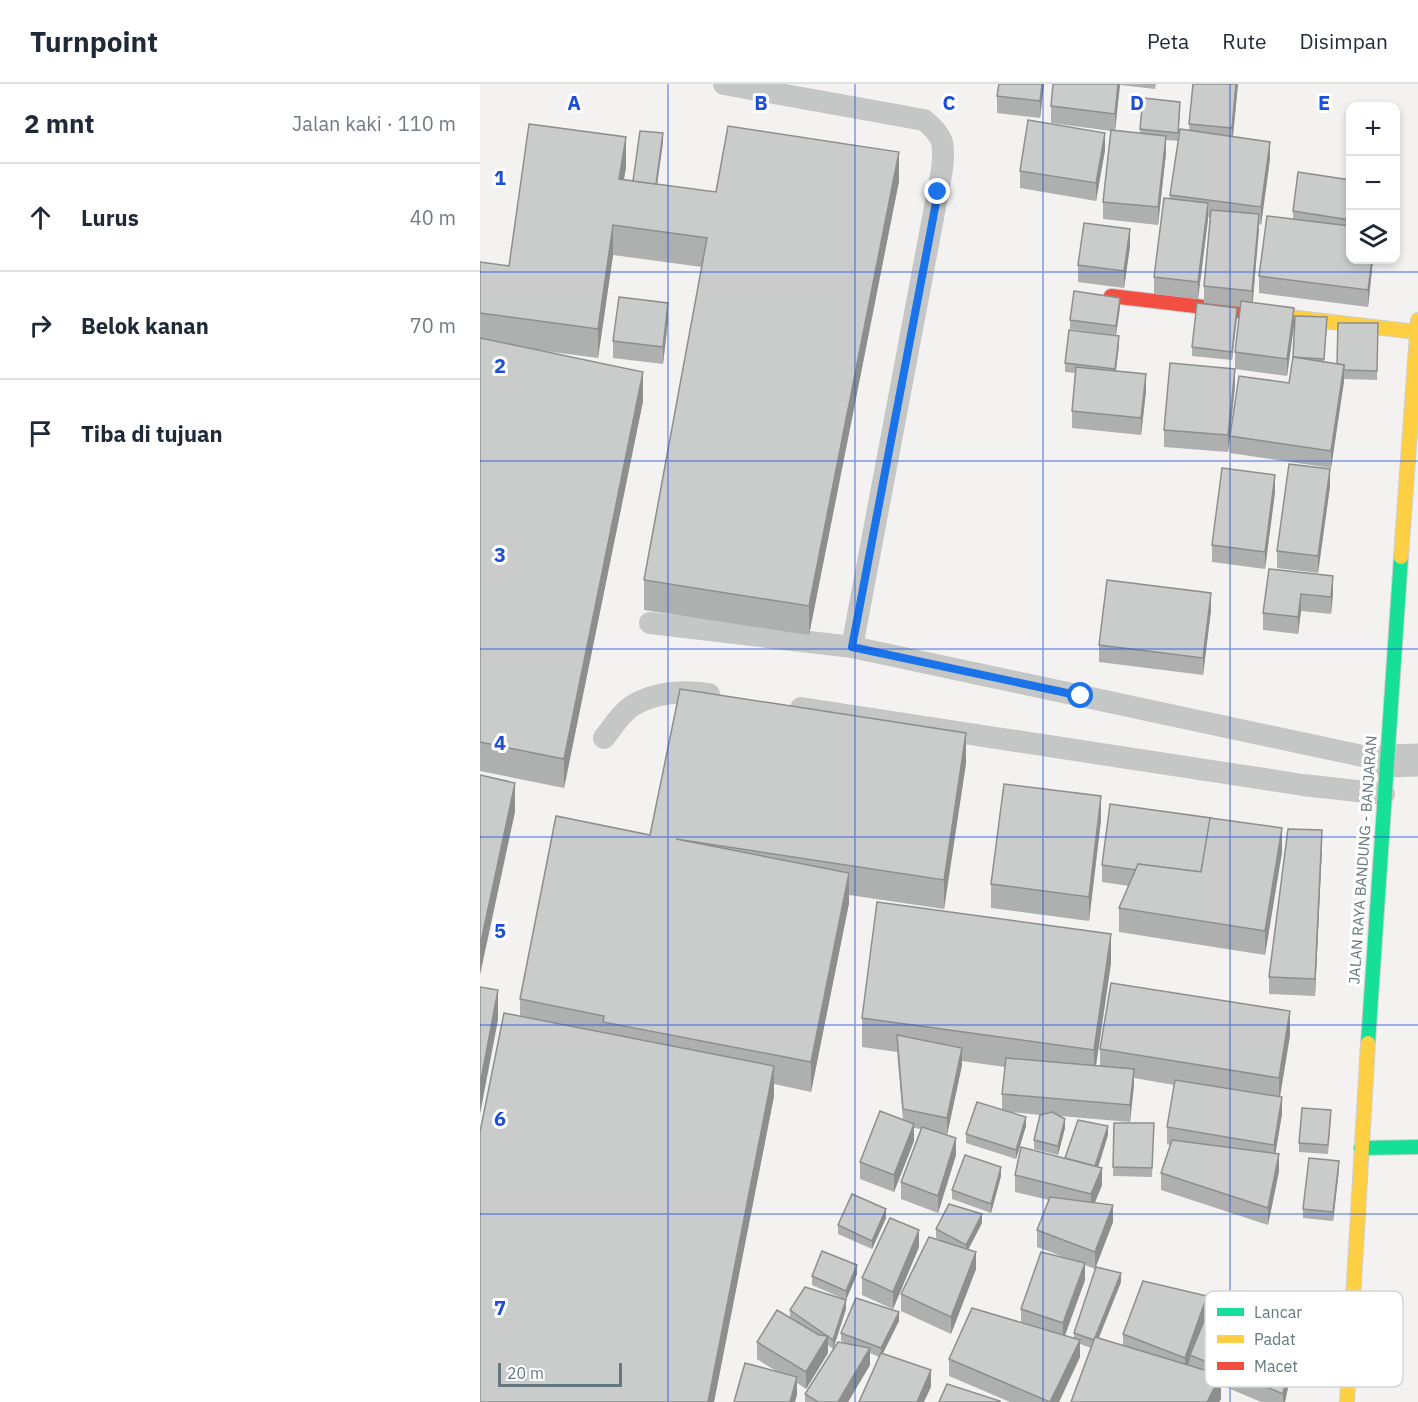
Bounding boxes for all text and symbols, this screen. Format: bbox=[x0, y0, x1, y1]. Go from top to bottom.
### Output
text: Turnpoint bbox=[30, 23, 158, 60]
text: Peta bbox=[1147, 27, 1189, 55]
text: Rute bbox=[1222, 27, 1267, 55]
text: Disimpan bbox=[1300, 27, 1388, 55]
text: A bbox=[567, 89, 581, 116]
text: B bbox=[754, 89, 768, 116]
text: C bbox=[942, 89, 956, 116]
text: D bbox=[1130, 89, 1144, 116]
text: E bbox=[1318, 89, 1330, 116]
map controls bbox=[1346, 102, 1400, 264]
button: + bbox=[1346, 102, 1400, 156]
text: 2 mnt bbox=[24, 106, 94, 140]
text: Jalan kaki · 110 m bbox=[292, 110, 456, 137]
button: − bbox=[1346, 156, 1400, 210]
text: 1 bbox=[494, 164, 506, 191]
route end bbox=[924, 178, 950, 204]
icon: ahead bbox=[24, 201, 57, 234]
text: Lurus bbox=[81, 203, 139, 232]
text: 40 m bbox=[410, 204, 456, 231]
button: layers bbox=[1346, 210, 1400, 264]
icon: right bbox=[24, 309, 57, 342]
text: Belok kanan bbox=[81, 311, 209, 340]
text: 70 m bbox=[410, 312, 456, 339]
text: 2 bbox=[494, 352, 506, 379]
icon: arrive bbox=[24, 417, 57, 450]
text: Tiba di tujuan bbox=[81, 419, 223, 448]
text: 3 bbox=[494, 541, 506, 568]
route start bbox=[1067, 682, 1093, 708]
text: 4 bbox=[494, 729, 506, 756]
street label: JALAN RAYA BANDUNG - BANJARAN bbox=[1344, 735, 1381, 985]
text: 5 bbox=[494, 917, 506, 944]
text: 6 bbox=[494, 1105, 506, 1132]
legend bbox=[1205, 1291, 1403, 1387]
text: 7 bbox=[494, 1294, 506, 1321]
text: Lancar bbox=[1254, 1302, 1302, 1322]
text: Padat bbox=[1254, 1329, 1296, 1349]
text: Macet bbox=[1254, 1356, 1298, 1376]
scale bar bbox=[498, 1360, 622, 1388]
text: 20 m bbox=[507, 1363, 544, 1383]

